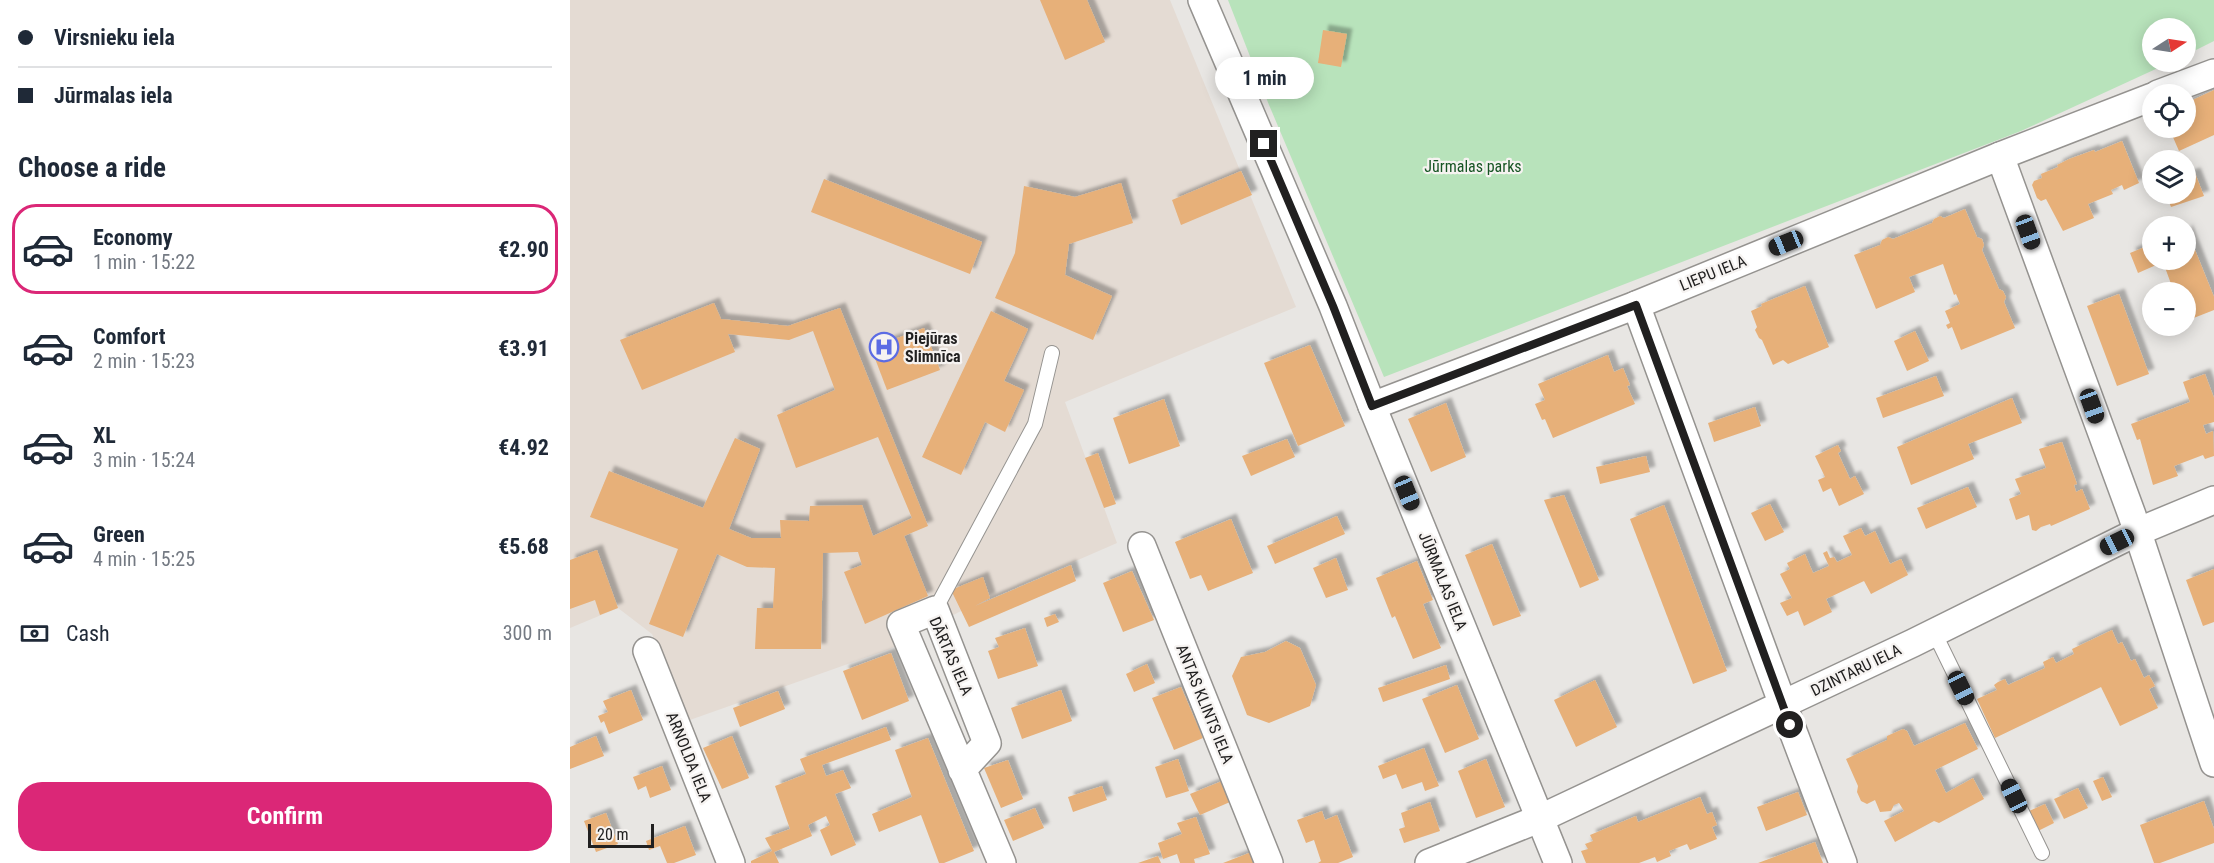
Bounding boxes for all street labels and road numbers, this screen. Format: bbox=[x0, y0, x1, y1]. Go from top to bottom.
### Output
street label: LIEPU IELA bbox=[1677, 251, 1749, 295]
street label: JŪRMALAS IELA bbox=[1415, 529, 1471, 633]
street label: DĀRTAS IELA bbox=[925, 614, 977, 698]
street label: DZINTARU IELA bbox=[1808, 640, 1904, 700]
street label: ANTAS KLINTS IELA bbox=[1172, 642, 1238, 766]
street label: ARNOLDA IELA bbox=[662, 709, 716, 805]

